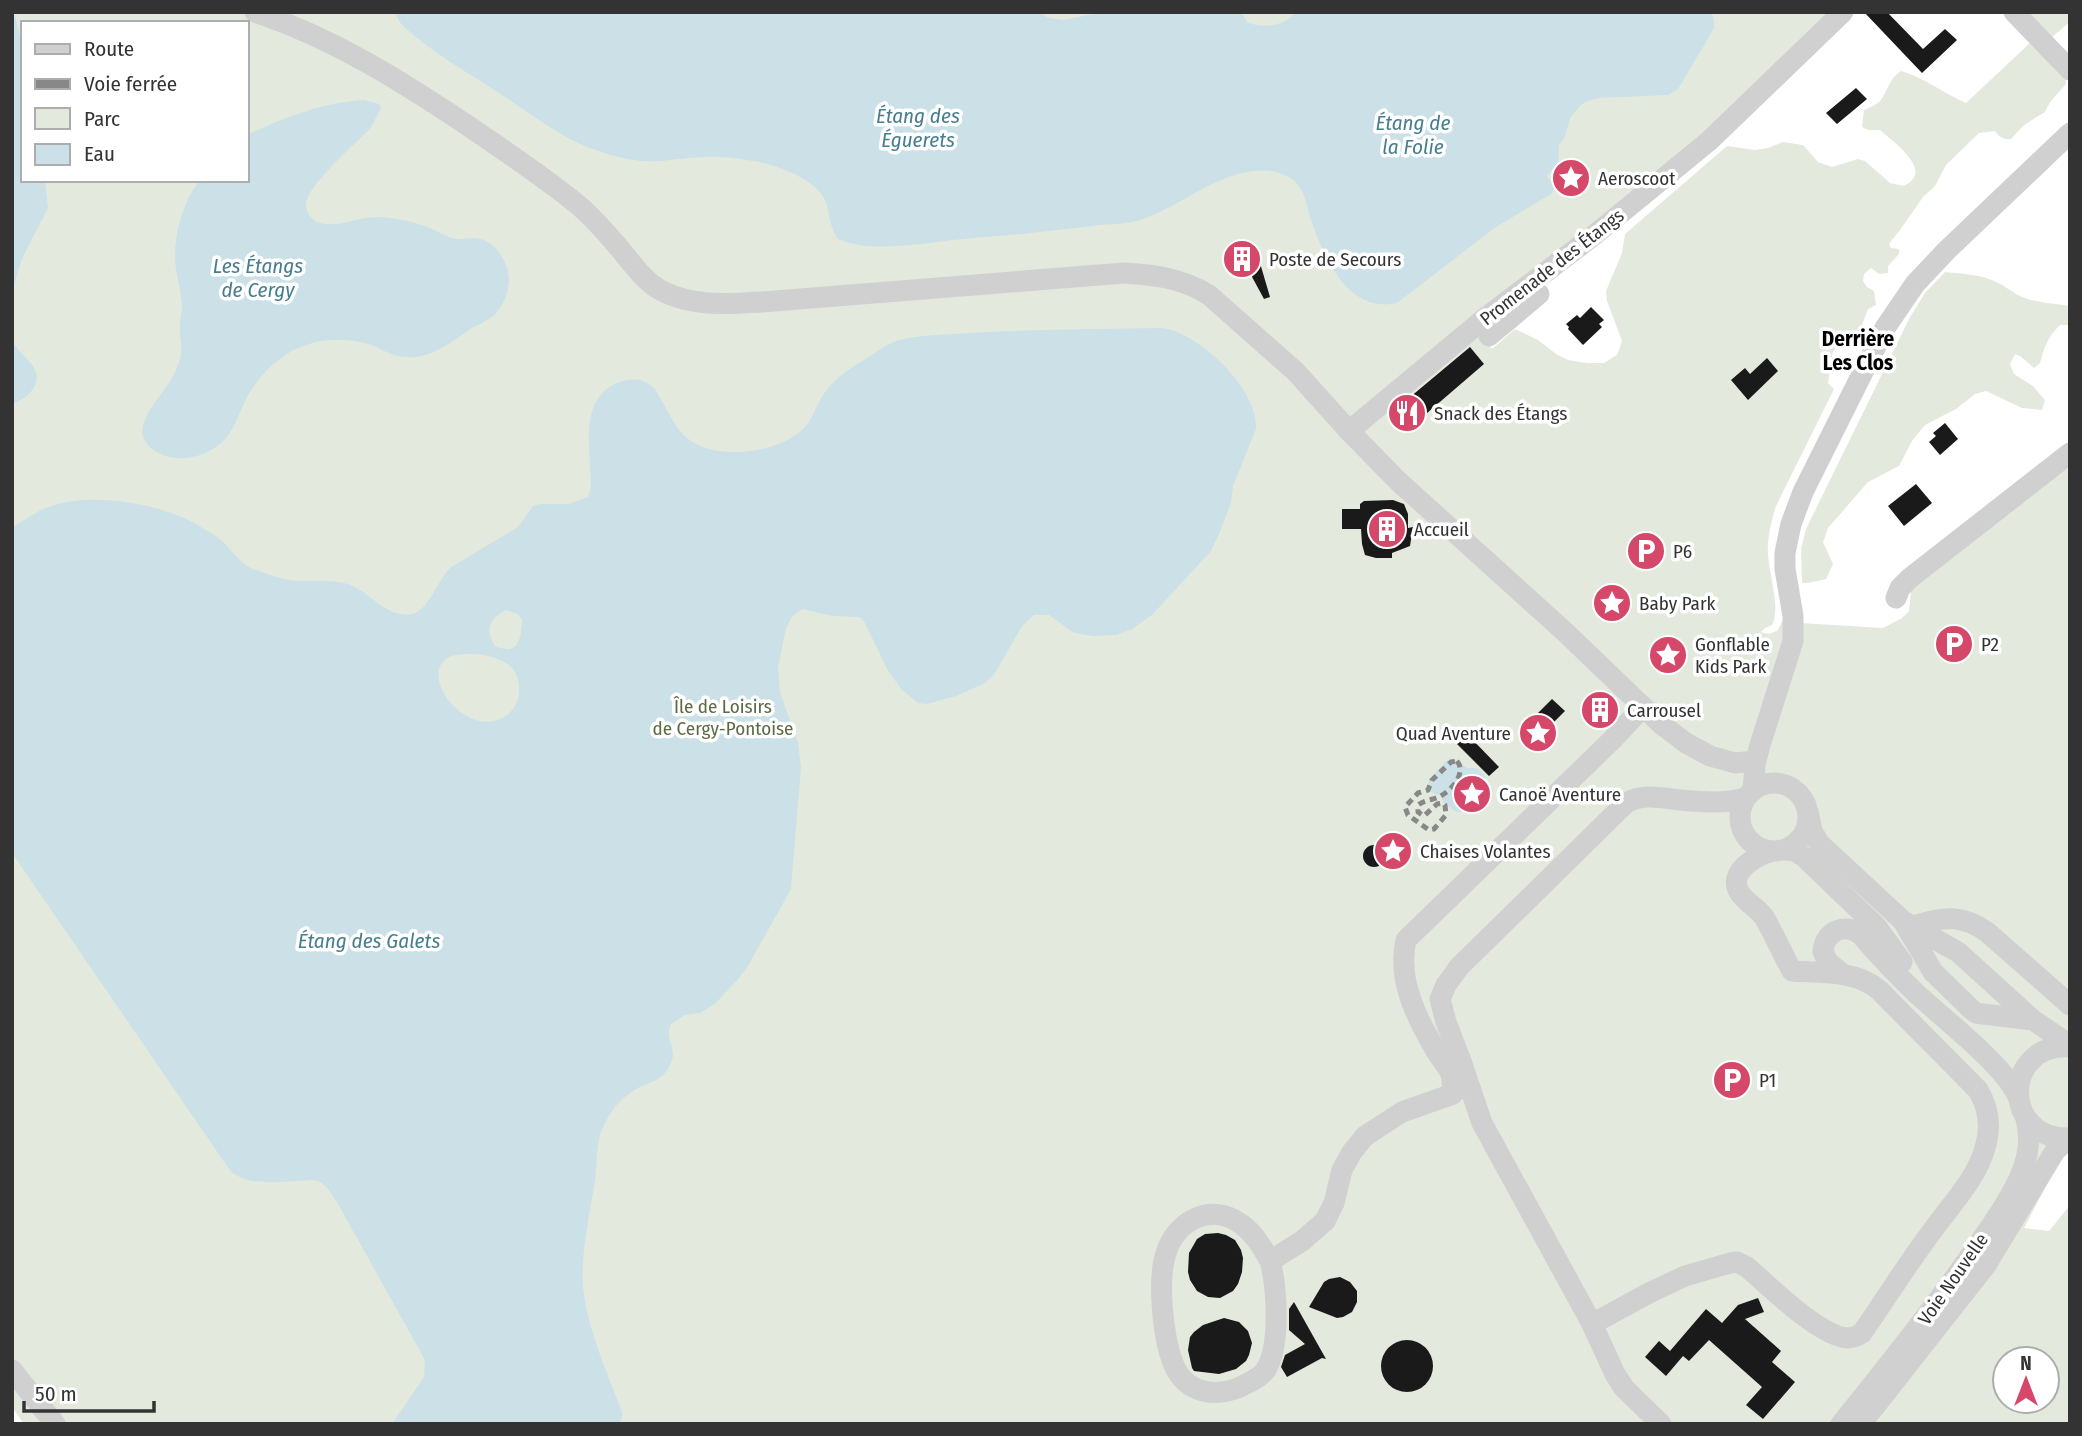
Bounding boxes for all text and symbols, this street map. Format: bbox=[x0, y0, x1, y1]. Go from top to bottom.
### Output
legend bbox=[21, 21, 248, 182]
text: Route bbox=[84, 36, 134, 62]
text: Voie ferrée bbox=[84, 71, 177, 97]
water label: Étang des Éguerets bbox=[876, 103, 960, 153]
text: Parc bbox=[84, 106, 120, 132]
water label: Étang de la Folie bbox=[1376, 110, 1450, 160]
text: Eau bbox=[84, 141, 115, 167]
place icon: Aeroscoot bbox=[1550, 157, 1592, 199]
place label: Aeroscoot bbox=[1598, 167, 1676, 190]
street label: Promenade des Étangs bbox=[1476, 204, 1628, 330]
building icon: Poste de Secours bbox=[1221, 238, 1263, 280]
place label: Poste de Secours bbox=[1269, 248, 1401, 271]
water label: Les Étangs de Cergy bbox=[213, 253, 303, 303]
district label: Derrière Les Clos bbox=[1822, 326, 1895, 376]
restaurant icon: Snack des Étangs bbox=[1386, 392, 1428, 434]
place label: Snack des Étangs bbox=[1434, 402, 1567, 425]
building icon: Accueil bbox=[1366, 508, 1408, 550]
place label: Accueil bbox=[1414, 518, 1469, 541]
parking icon: P6 bbox=[1625, 530, 1667, 572]
place label: P6 bbox=[1673, 540, 1692, 563]
place icon: Baby Park bbox=[1591, 582, 1633, 624]
place label: Baby Park bbox=[1639, 592, 1716, 615]
parking icon: P2 bbox=[1933, 623, 1975, 665]
place label: Gonflable Kids Park bbox=[1695, 633, 1770, 678]
place label: P2 bbox=[1981, 633, 1999, 656]
place icon: Gonflable Kids Park bbox=[1647, 634, 1689, 676]
building icon: Carrousel bbox=[1579, 689, 1621, 731]
park label: Île de Loisirs de Cergy-Pontoise bbox=[653, 695, 793, 740]
place label: Carrousel bbox=[1627, 699, 1701, 722]
place icon: Quad Aventure bbox=[1517, 712, 1559, 754]
place label: Quad Aventure bbox=[1396, 722, 1511, 745]
place icon: Canoë Aventure bbox=[1451, 773, 1493, 815]
place label: Canoë Aventure bbox=[1499, 783, 1621, 806]
place icon: Chaises Volantes bbox=[1372, 830, 1414, 872]
place label: Chaises Volantes bbox=[1420, 840, 1551, 863]
water label: Étang des Galets bbox=[298, 928, 440, 954]
parking icon: P1 bbox=[1711, 1059, 1753, 1101]
place label: P1 bbox=[1759, 1069, 1776, 1092]
street label: Voie Nouvelle bbox=[1913, 1229, 1993, 1329]
north arrow bbox=[1991, 1345, 2061, 1415]
text: N bbox=[2020, 1352, 2032, 1375]
scale bar bbox=[24, 1370, 154, 1414]
text: 50 m bbox=[35, 1381, 77, 1407]

